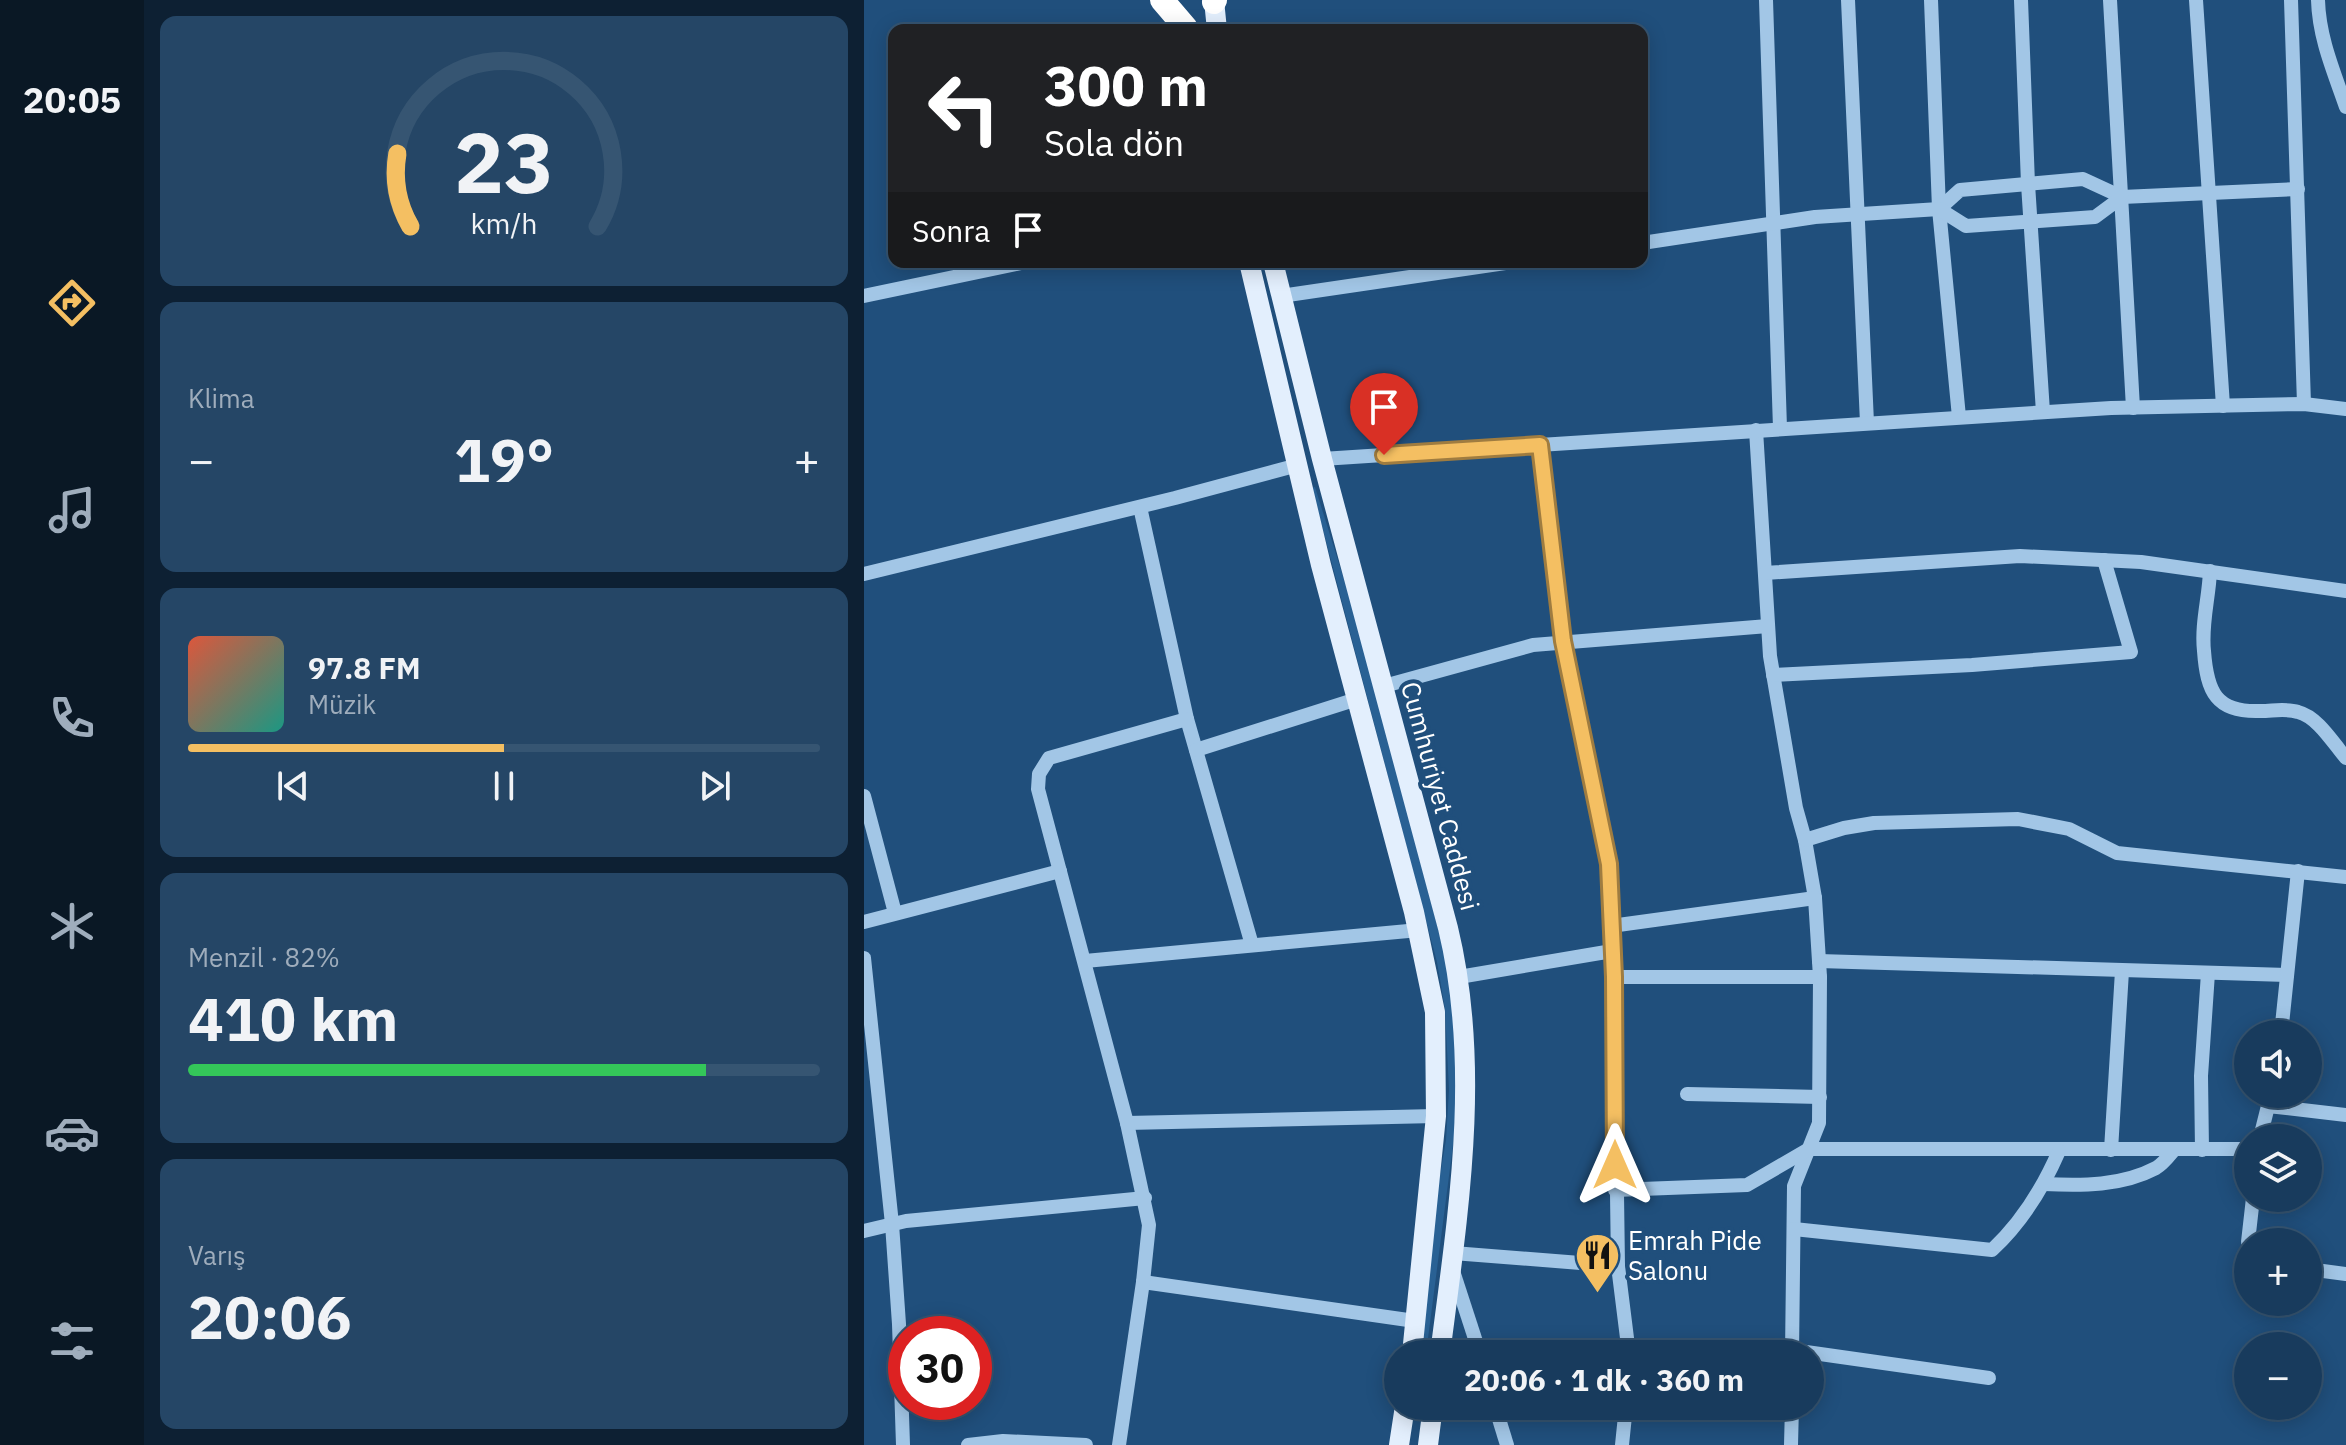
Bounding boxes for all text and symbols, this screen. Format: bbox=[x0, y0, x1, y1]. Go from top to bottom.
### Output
text: 300 m bbox=[1044, 49, 1208, 121]
icon: left bbox=[912, 56, 1016, 160]
text: 20:05 bbox=[23, 76, 121, 123]
text: 23 bbox=[454, 107, 554, 215]
text: Sola dön bbox=[1044, 119, 1184, 166]
text: km/h bbox=[470, 205, 538, 242]
icon: arrive bbox=[1006, 208, 1050, 252]
text: Sonra bbox=[912, 211, 990, 250]
icon: directions bbox=[44, 275, 100, 331]
pin bbox=[1350, 373, 1418, 455]
text: Klima bbox=[188, 381, 255, 415]
icon: arrive bbox=[1362, 385, 1406, 429]
text: 19° bbox=[454, 420, 554, 499]
text: − bbox=[188, 431, 214, 488]
text: + bbox=[794, 431, 820, 488]
icon: music bbox=[44, 482, 100, 538]
text: 97.8 FM bbox=[308, 648, 421, 687]
street label: Cumhuriyet Caddesi bbox=[1394, 678, 1488, 914]
text: Müzik bbox=[308, 687, 376, 721]
icon: phone bbox=[44, 690, 100, 746]
icon: previous bbox=[271, 764, 315, 808]
icon: pause bbox=[482, 764, 526, 808]
icon: next bbox=[693, 764, 737, 808]
icon: climate bbox=[44, 898, 100, 954]
text: Menzil · 82% bbox=[188, 940, 340, 974]
text: 410 km bbox=[188, 979, 398, 1058]
map controls bbox=[2234, 1020, 2322, 1420]
button: sound bbox=[2234, 1020, 2322, 1108]
icon: car bbox=[44, 1105, 100, 1161]
position arrow bbox=[1573, 1123, 1657, 1207]
button: layers bbox=[2234, 1124, 2322, 1212]
place label: Emrah Pide Salonu bbox=[1628, 1223, 1762, 1287]
button: + bbox=[2234, 1228, 2322, 1316]
restaurant icon: Emrah Pide Salonu bbox=[1573, 1232, 1621, 1295]
text: Varış bbox=[188, 1238, 246, 1272]
text: 20:06 bbox=[188, 1277, 352, 1356]
icon: filters bbox=[44, 1313, 100, 1369]
speed limit sign: 30 bbox=[888, 1316, 992, 1420]
button: − bbox=[2234, 1332, 2322, 1420]
text: 20:06 · 1 dk · 360 m bbox=[1464, 1360, 1744, 1399]

